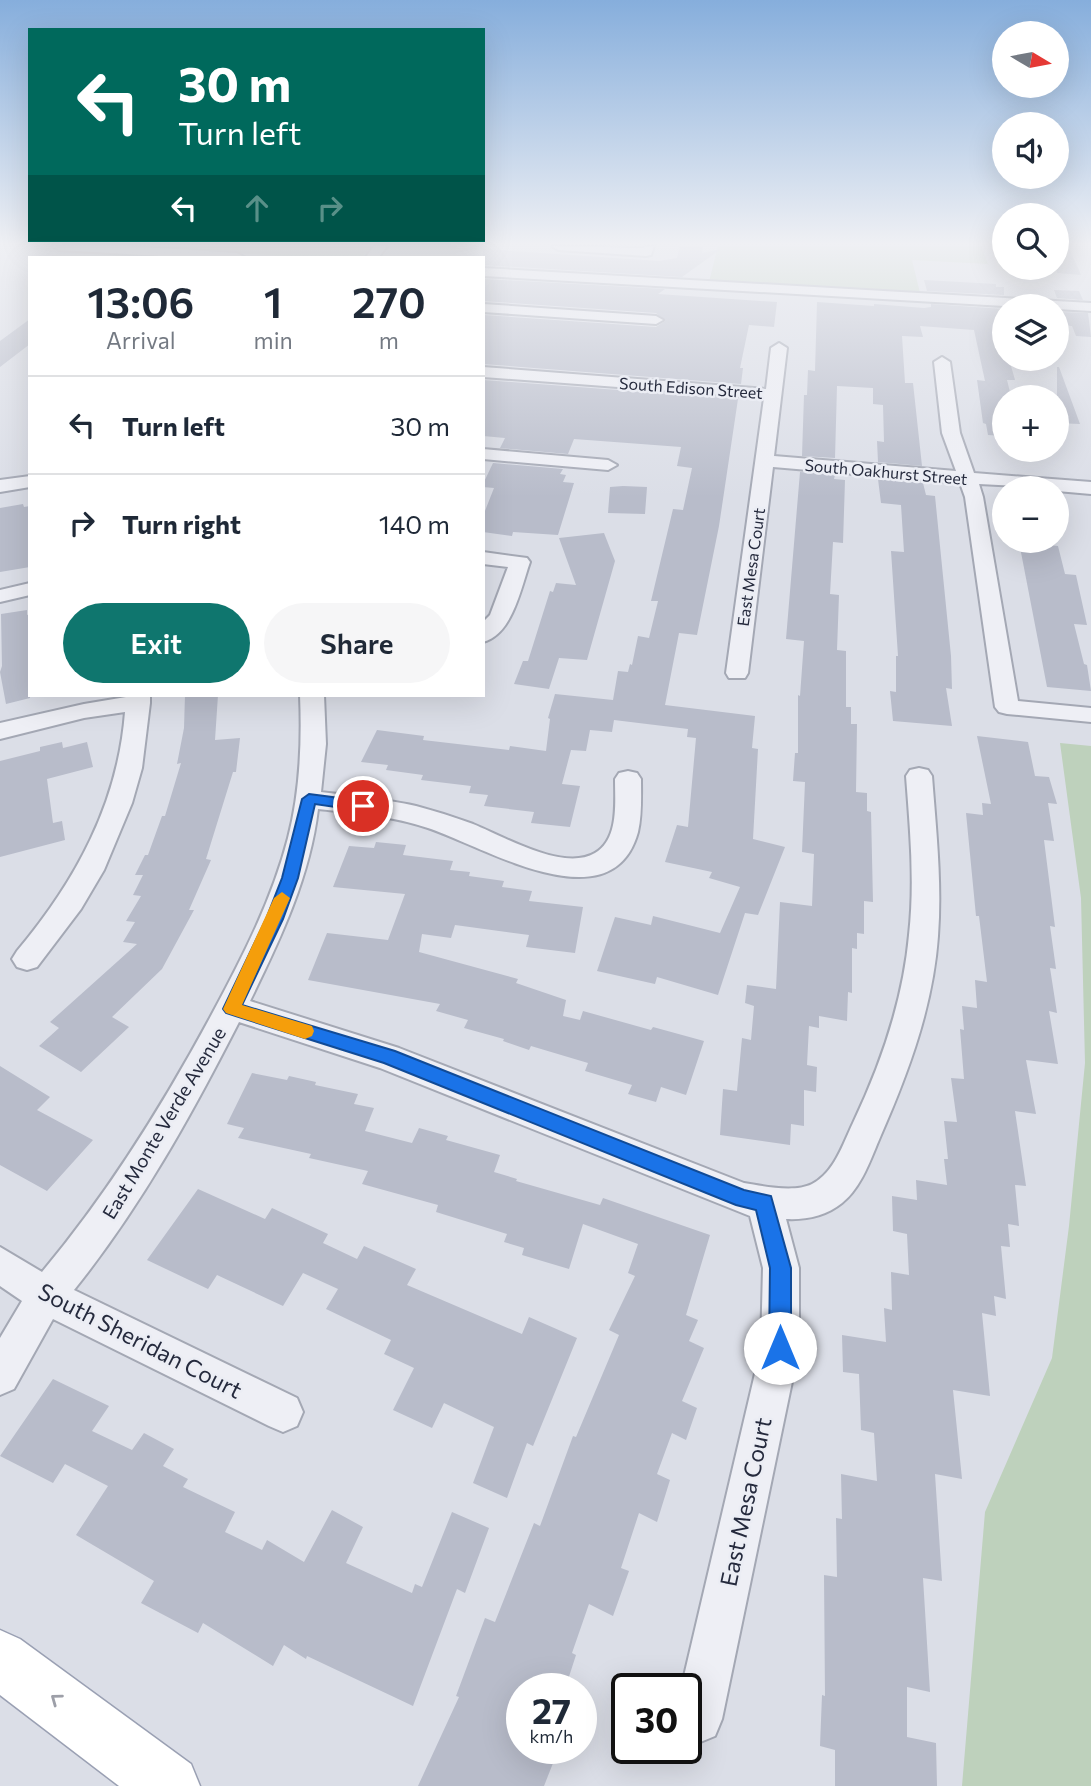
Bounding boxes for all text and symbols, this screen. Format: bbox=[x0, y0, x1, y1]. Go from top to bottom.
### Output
north arrow bbox=[992, 21, 1069, 98]
map controls bbox=[992, 21, 1069, 553]
text: 30 m bbox=[178, 52, 291, 112]
icon: left bbox=[63, 56, 154, 147]
text: Turn left bbox=[178, 112, 302, 152]
button: sound bbox=[992, 112, 1069, 189]
icon: left bbox=[165, 189, 203, 227]
icon: ahead bbox=[238, 189, 276, 227]
icon: right bbox=[311, 189, 349, 227]
button: search bbox=[992, 203, 1069, 280]
text: 13:06 bbox=[87, 275, 194, 327]
text: 1 bbox=[264, 275, 283, 327]
text: 270 bbox=[352, 275, 426, 327]
button: layers bbox=[992, 294, 1069, 371]
text: Arrival bbox=[106, 326, 176, 354]
text: min bbox=[254, 326, 293, 354]
text: m bbox=[379, 326, 399, 354]
street label: South Edison Street bbox=[619, 373, 764, 402]
button: + bbox=[992, 385, 1069, 462]
icon: left bbox=[63, 406, 101, 444]
text: Turn left bbox=[122, 410, 225, 441]
text: 30 m bbox=[391, 410, 450, 441]
street label: South Oakhurst Street bbox=[804, 455, 969, 488]
button: − bbox=[992, 476, 1069, 553]
icon: right bbox=[63, 504, 101, 542]
street label: East Mesa Court bbox=[733, 506, 768, 627]
text: Turn right bbox=[122, 508, 241, 539]
text: 140 m bbox=[379, 508, 450, 539]
button: Exit bbox=[63, 603, 250, 683]
button: Share bbox=[264, 603, 450, 683]
pin bbox=[333, 776, 393, 836]
icon: arrive bbox=[344, 787, 382, 825]
street label: East Monte Verde Avenue bbox=[97, 1023, 230, 1223]
street label: South Sheridan Court bbox=[34, 1277, 247, 1404]
position arrow bbox=[743, 1311, 817, 1385]
street label: East Mesa Court bbox=[713, 1415, 777, 1589]
speed limit sign: 30 bbox=[611, 1673, 702, 1764]
text: 27 bbox=[532, 1688, 571, 1731]
one-way arrow bbox=[51, 1695, 63, 1708]
text: km/h bbox=[530, 1725, 573, 1747]

